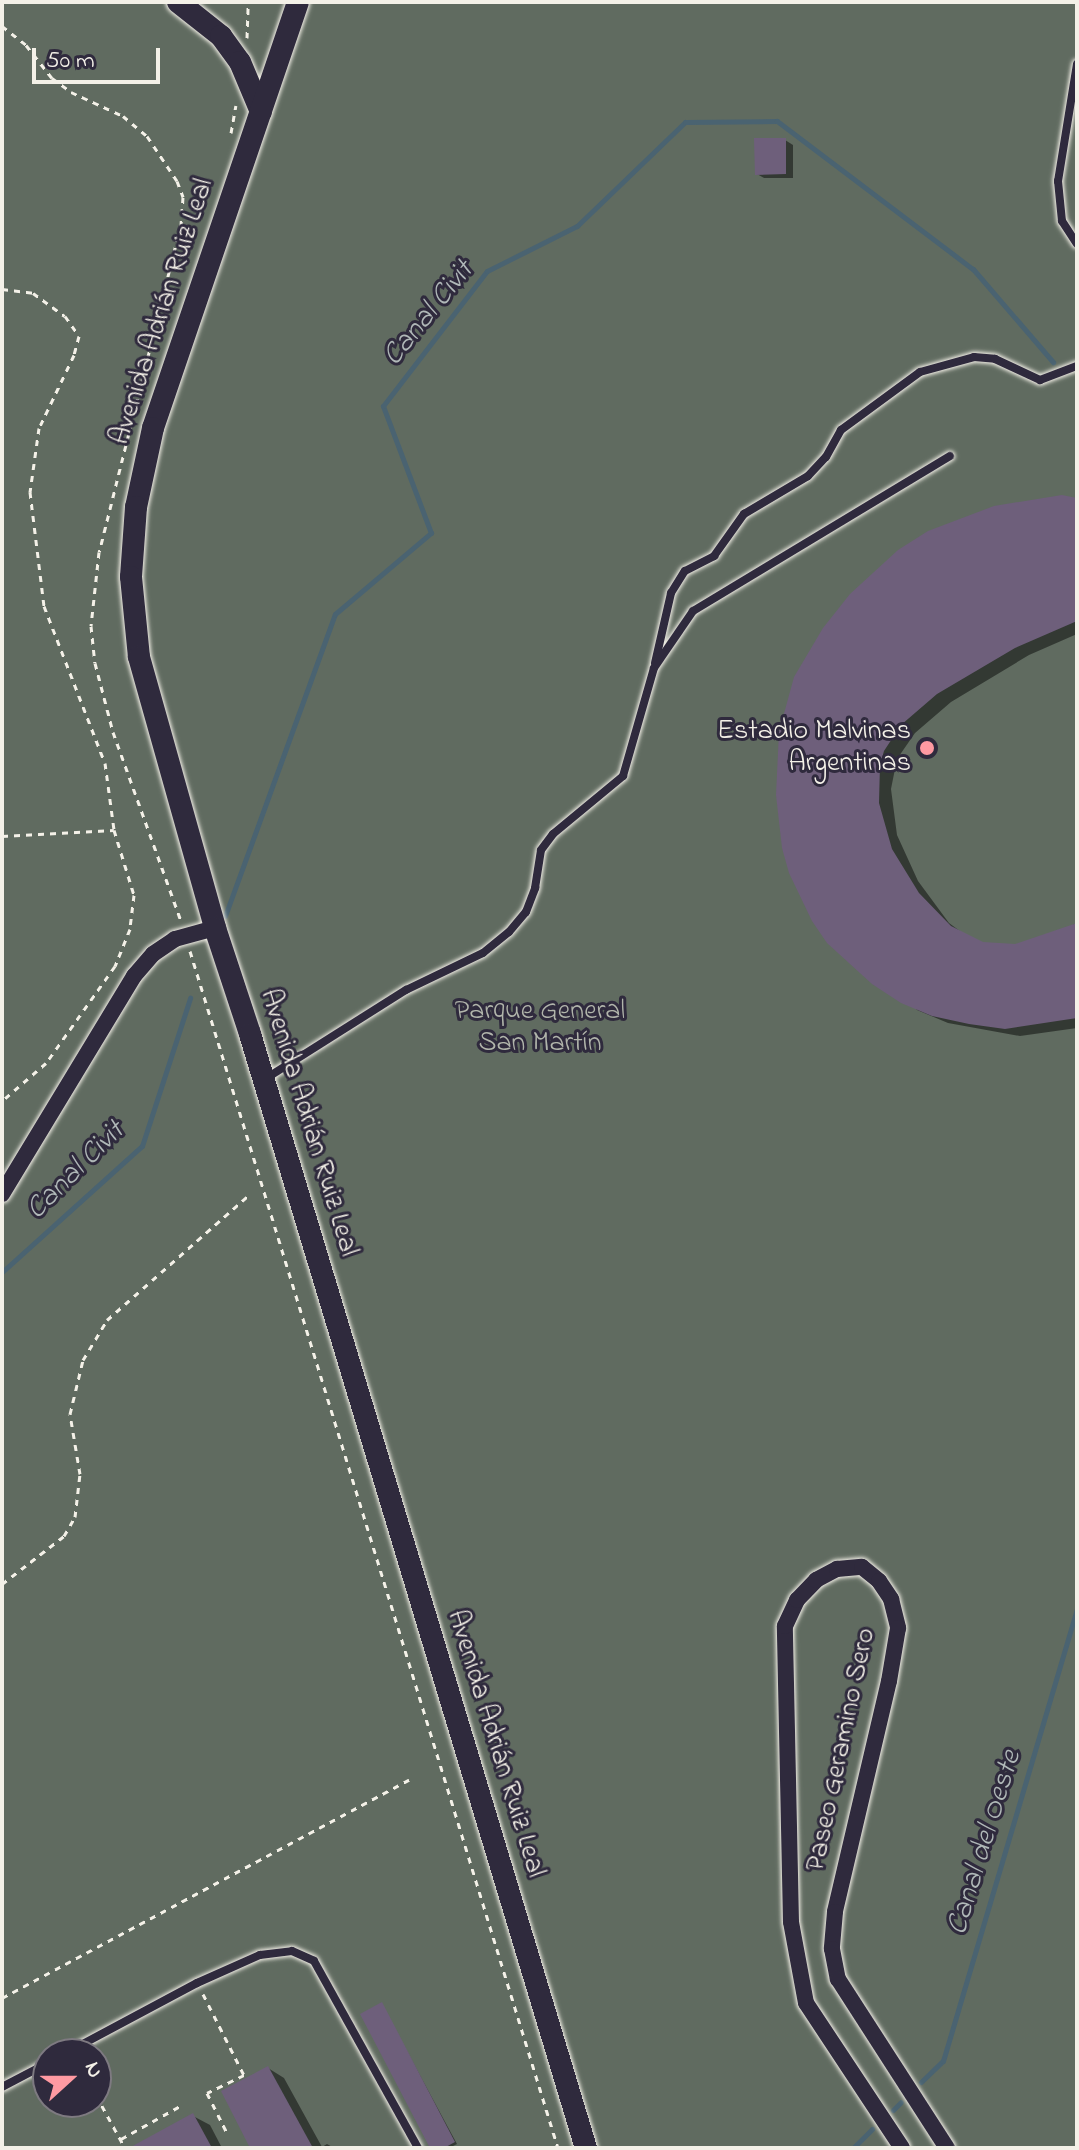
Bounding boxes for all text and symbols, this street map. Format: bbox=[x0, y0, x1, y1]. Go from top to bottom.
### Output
scale bar bbox=[36, 32, 164, 82]
text: 50 m bbox=[46, 44, 95, 79]
street label: Avenida Adrián Ruiz Leal bbox=[104, 175, 222, 449]
water label: Canal Civit bbox=[376, 254, 482, 374]
place label: Estadio Malvinas Argentinas bbox=[717, 715, 911, 781]
marker: Estadio Malvinas Argentinas bbox=[918, 739, 936, 757]
street label: Avenida Adrián Ruiz Leal bbox=[251, 985, 365, 1261]
park label: Parque General San Martín bbox=[455, 995, 625, 1061]
water label: Canal Civit bbox=[19, 1114, 133, 1228]
street label: Avenida Adrián Ruiz Leal bbox=[438, 1606, 552, 1882]
street label: Paseo Geramino Sero bbox=[800, 1625, 884, 1875]
water label: Canal del Oeste bbox=[940, 1746, 1030, 1940]
north arrow bbox=[32, 2038, 112, 2118]
text: N bbox=[75, 2057, 110, 2083]

